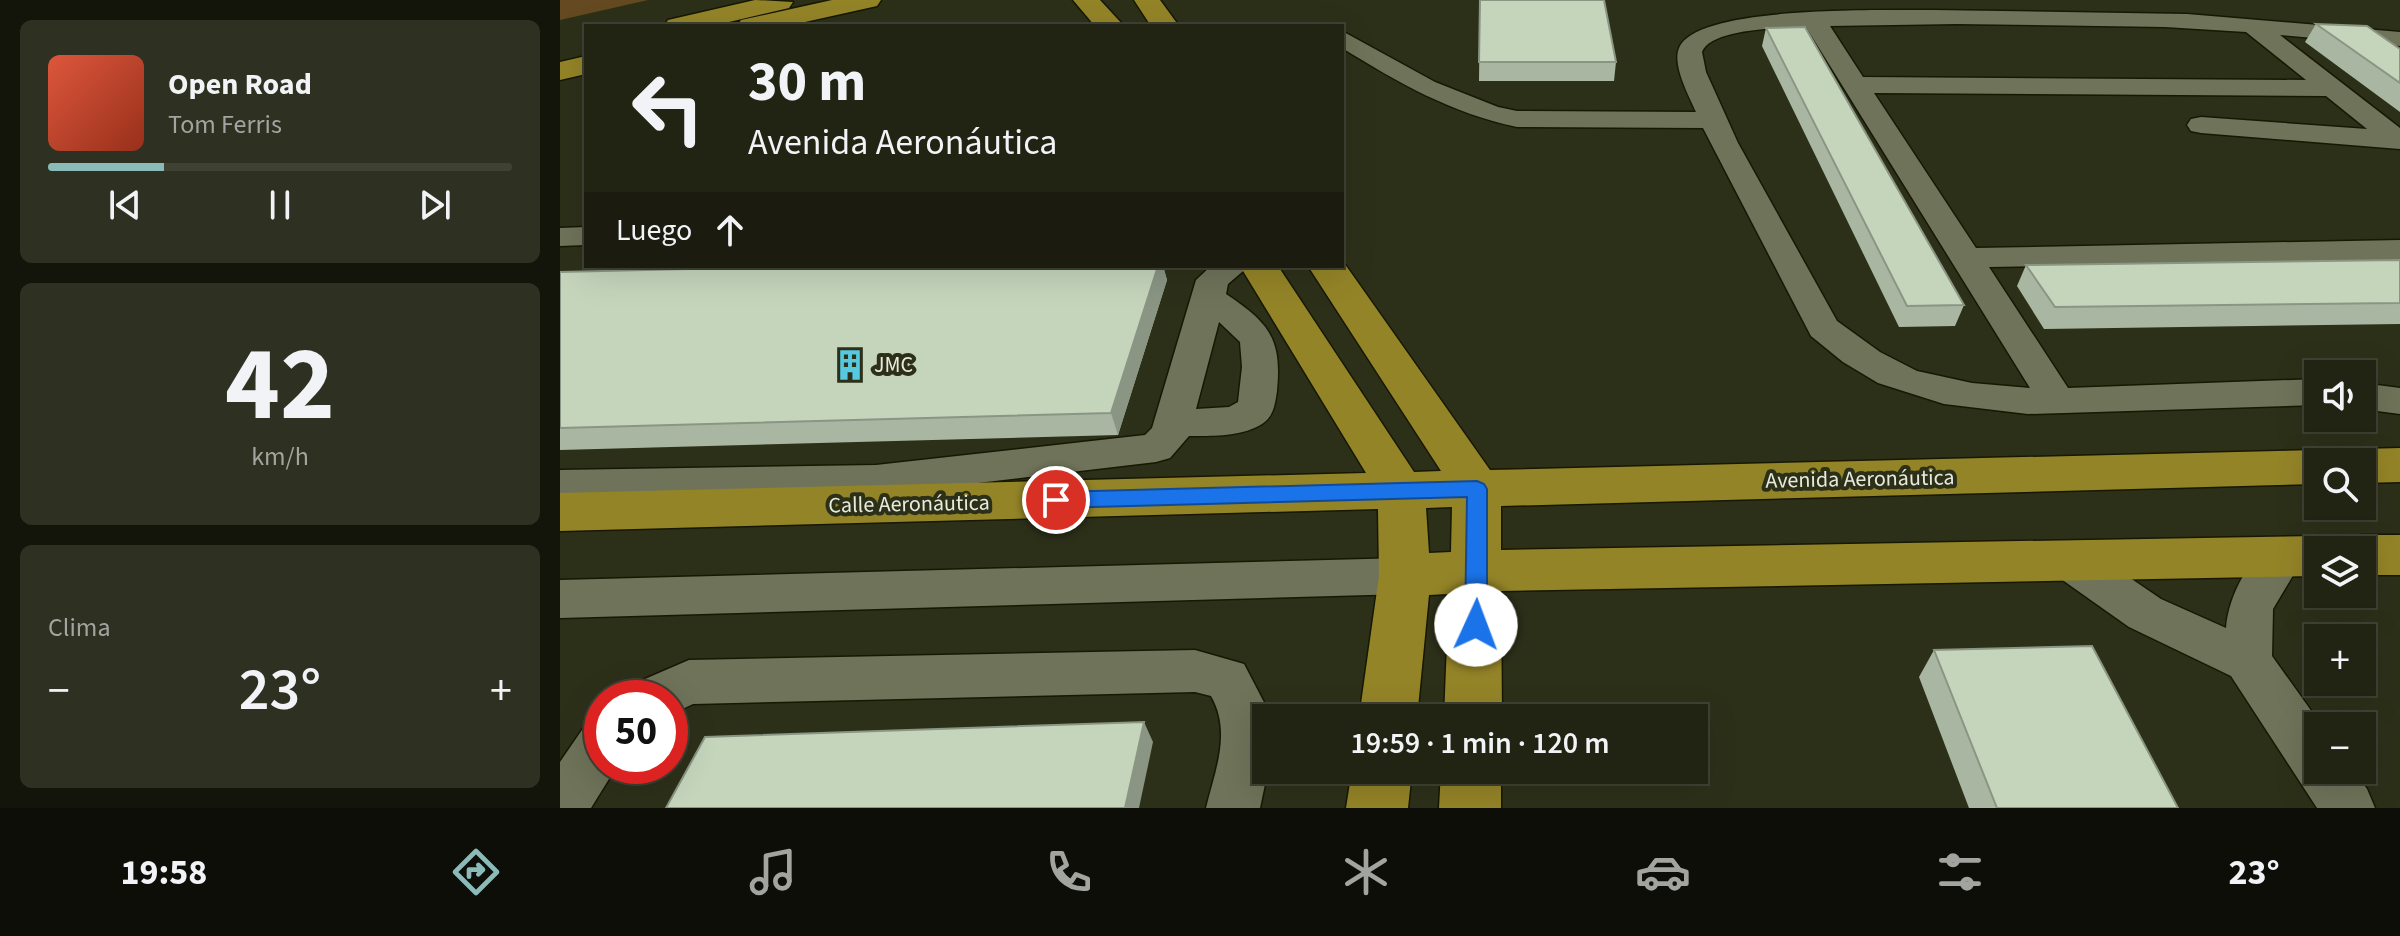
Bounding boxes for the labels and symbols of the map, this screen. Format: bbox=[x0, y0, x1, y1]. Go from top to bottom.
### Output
building icon: JMC bbox=[833, 348, 867, 382]
place label: JMC bbox=[874, 349, 913, 381]
street label: Avenida Aeronáutica bbox=[1765, 461, 1955, 497]
pin bbox=[1022, 466, 1090, 534]
street label: Calle Aeronáutica bbox=[828, 487, 990, 521]
position arrow bbox=[1434, 583, 1518, 667]
speed limit sign: 50 bbox=[584, 680, 688, 784]

